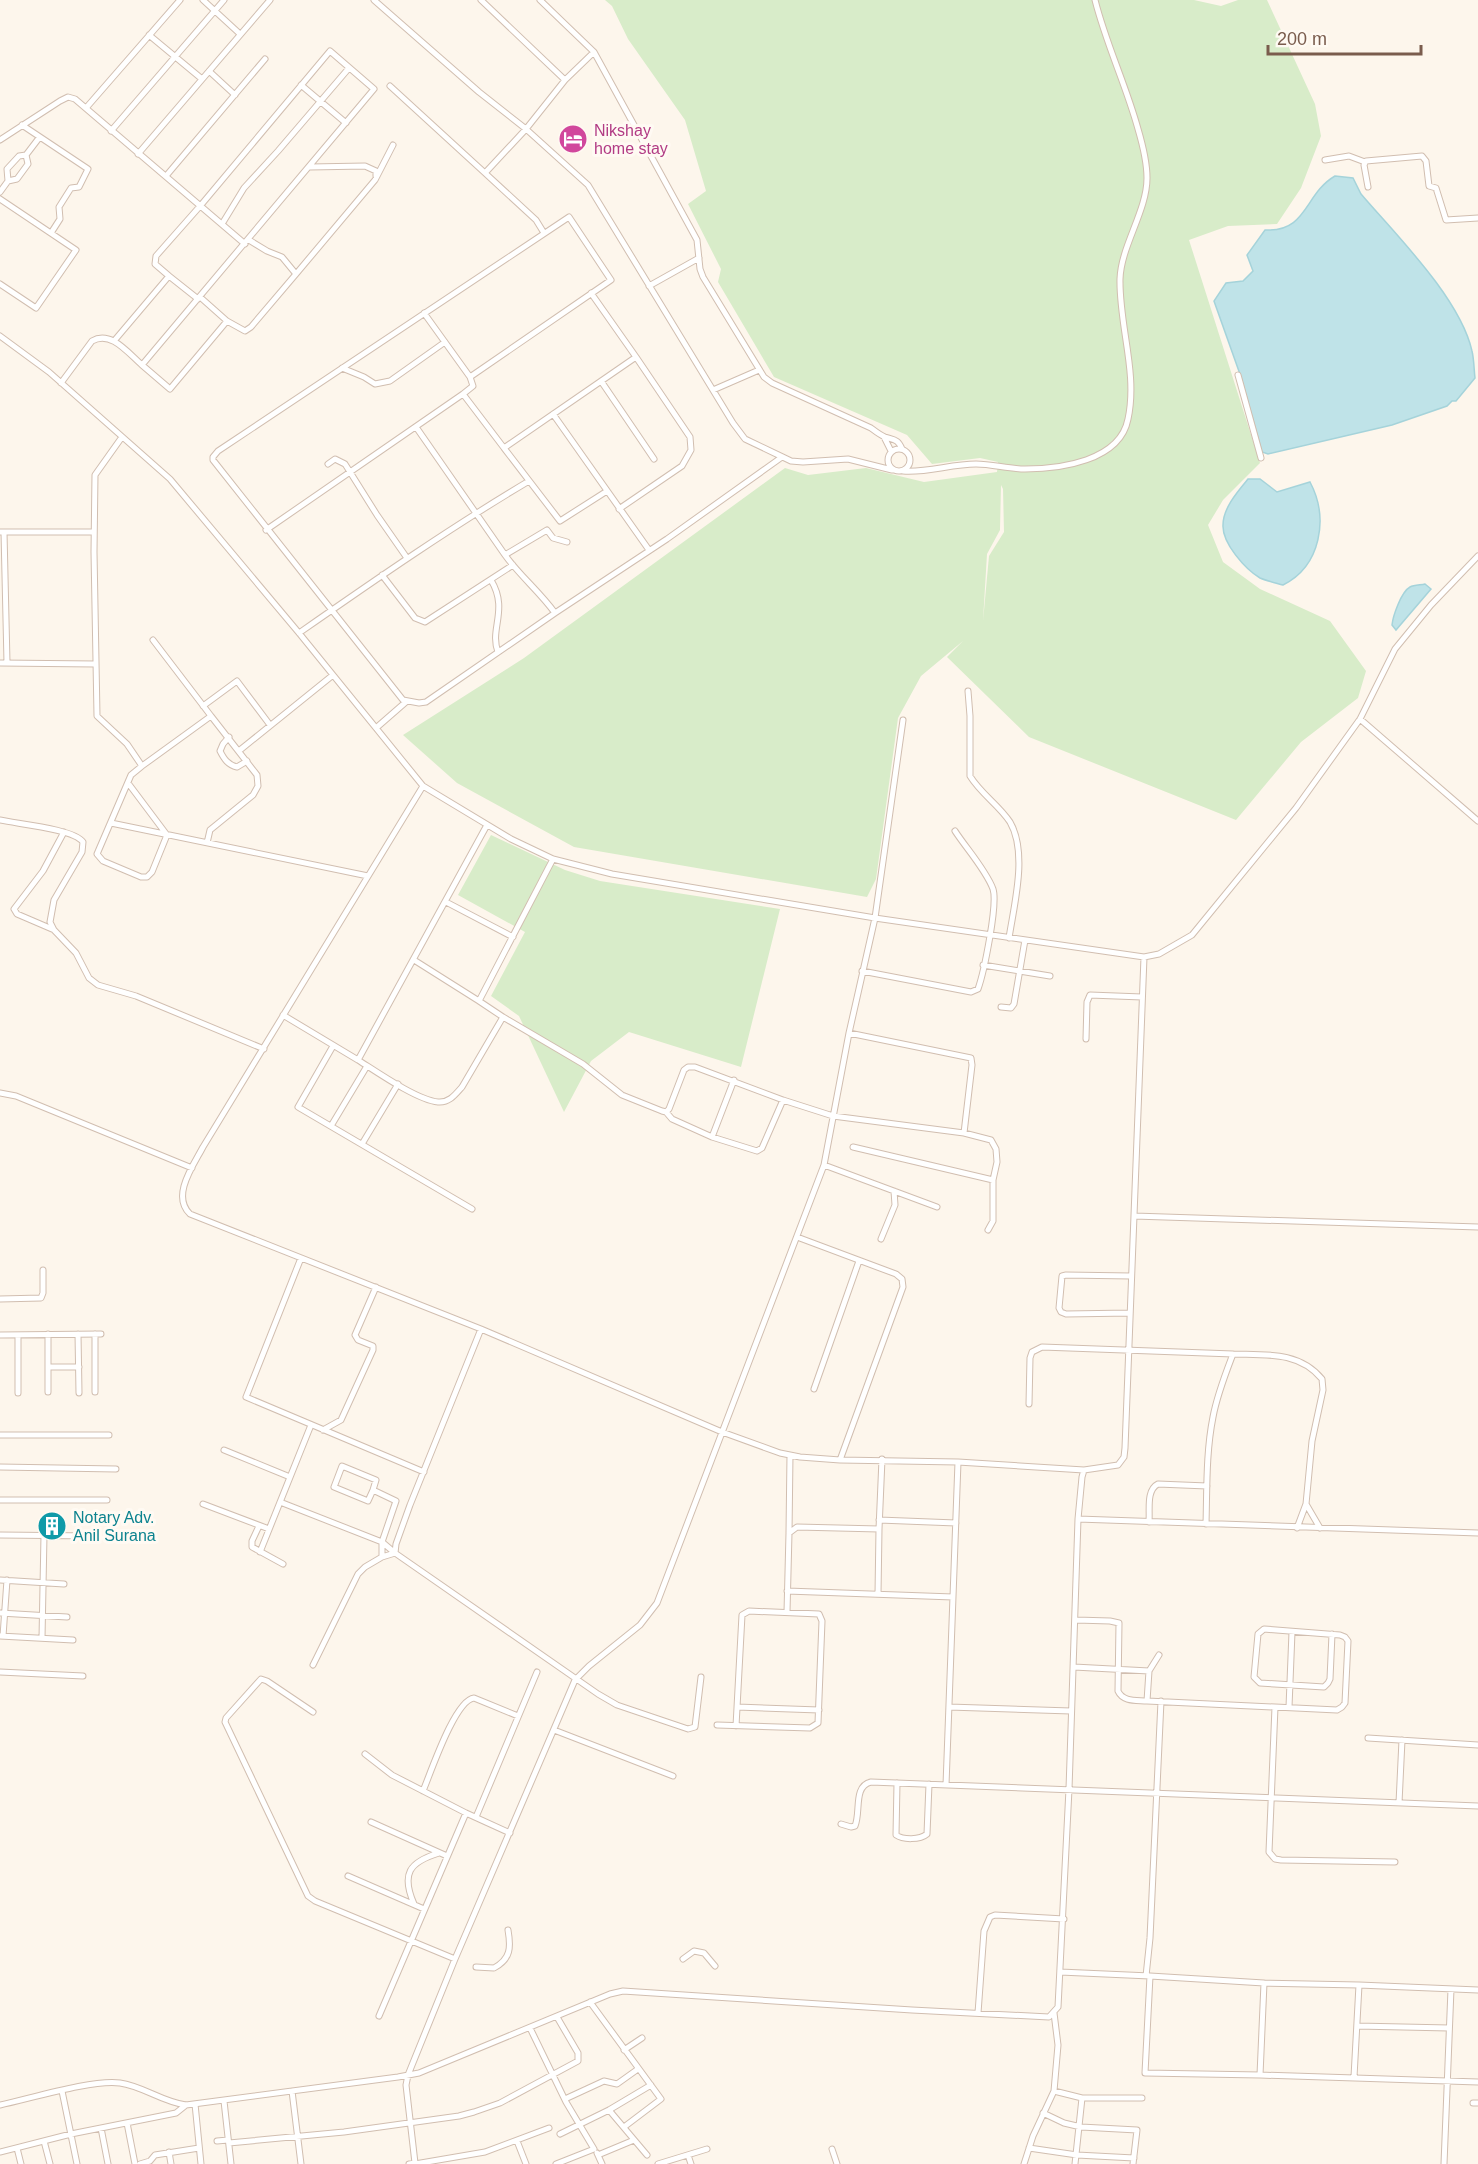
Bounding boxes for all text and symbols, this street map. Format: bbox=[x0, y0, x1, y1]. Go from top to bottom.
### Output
scale bar bbox=[1268, 18, 1421, 56]
text: 200 m bbox=[1277, 29, 1327, 49]
place label: Nikshay home stay bbox=[594, 122, 668, 157]
hotel icon: Nikshay home stay bbox=[557, 123, 589, 155]
place label: Notary Adv. Anil Surana bbox=[73, 1509, 156, 1544]
building icon: Notary Adv. Anil Surana bbox=[36, 1510, 68, 1542]

